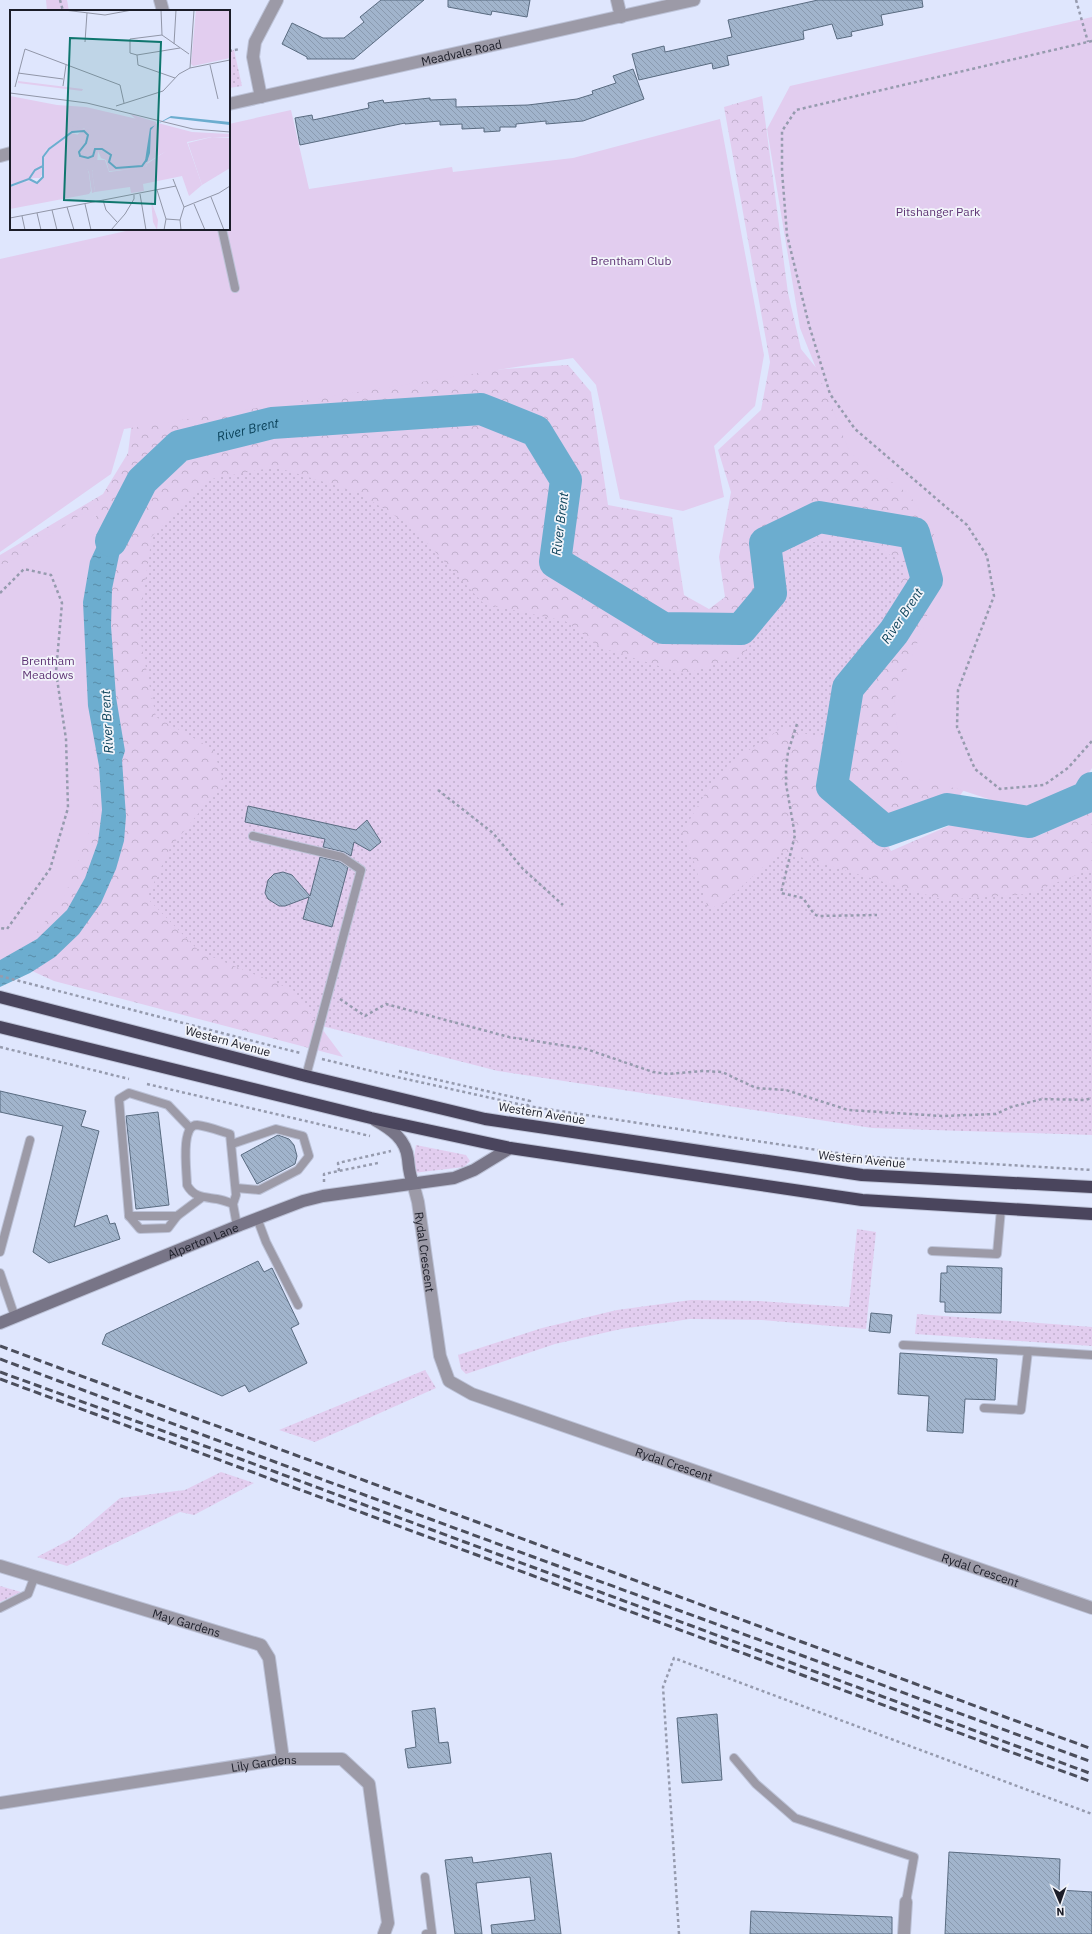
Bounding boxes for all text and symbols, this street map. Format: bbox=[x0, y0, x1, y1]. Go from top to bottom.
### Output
inset map bbox=[10, 10, 230, 230]
street label: Meadvale Road bbox=[419, 36, 503, 68]
park label: Pitshanger Park bbox=[896, 204, 981, 219]
park label: Brentham Club bbox=[591, 253, 671, 268]
water label: River Brent bbox=[215, 414, 280, 445]
water label: River Brent bbox=[548, 491, 572, 556]
water label: River Brent bbox=[877, 584, 927, 647]
park label: Brentham Meadows bbox=[21, 653, 75, 682]
water label: River Brent bbox=[97, 689, 117, 754]
street label: Western Avenue bbox=[184, 1022, 273, 1060]
street label: Western Avenue bbox=[497, 1099, 587, 1127]
street label: Western Avenue bbox=[818, 1147, 907, 1171]
street label: Rydal Crescent bbox=[412, 1211, 438, 1293]
street label: Alperton Lane bbox=[165, 1219, 241, 1261]
street label: Rydal Crescent bbox=[633, 1443, 715, 1484]
street label: Rydal Crescent bbox=[940, 1549, 1021, 1590]
street label: May Gardens bbox=[151, 1605, 223, 1640]
street label: Lily Gardens bbox=[230, 1751, 297, 1774]
north arrow bbox=[1040, 1882, 1080, 1922]
text: N bbox=[1056, 1905, 1065, 1919]

